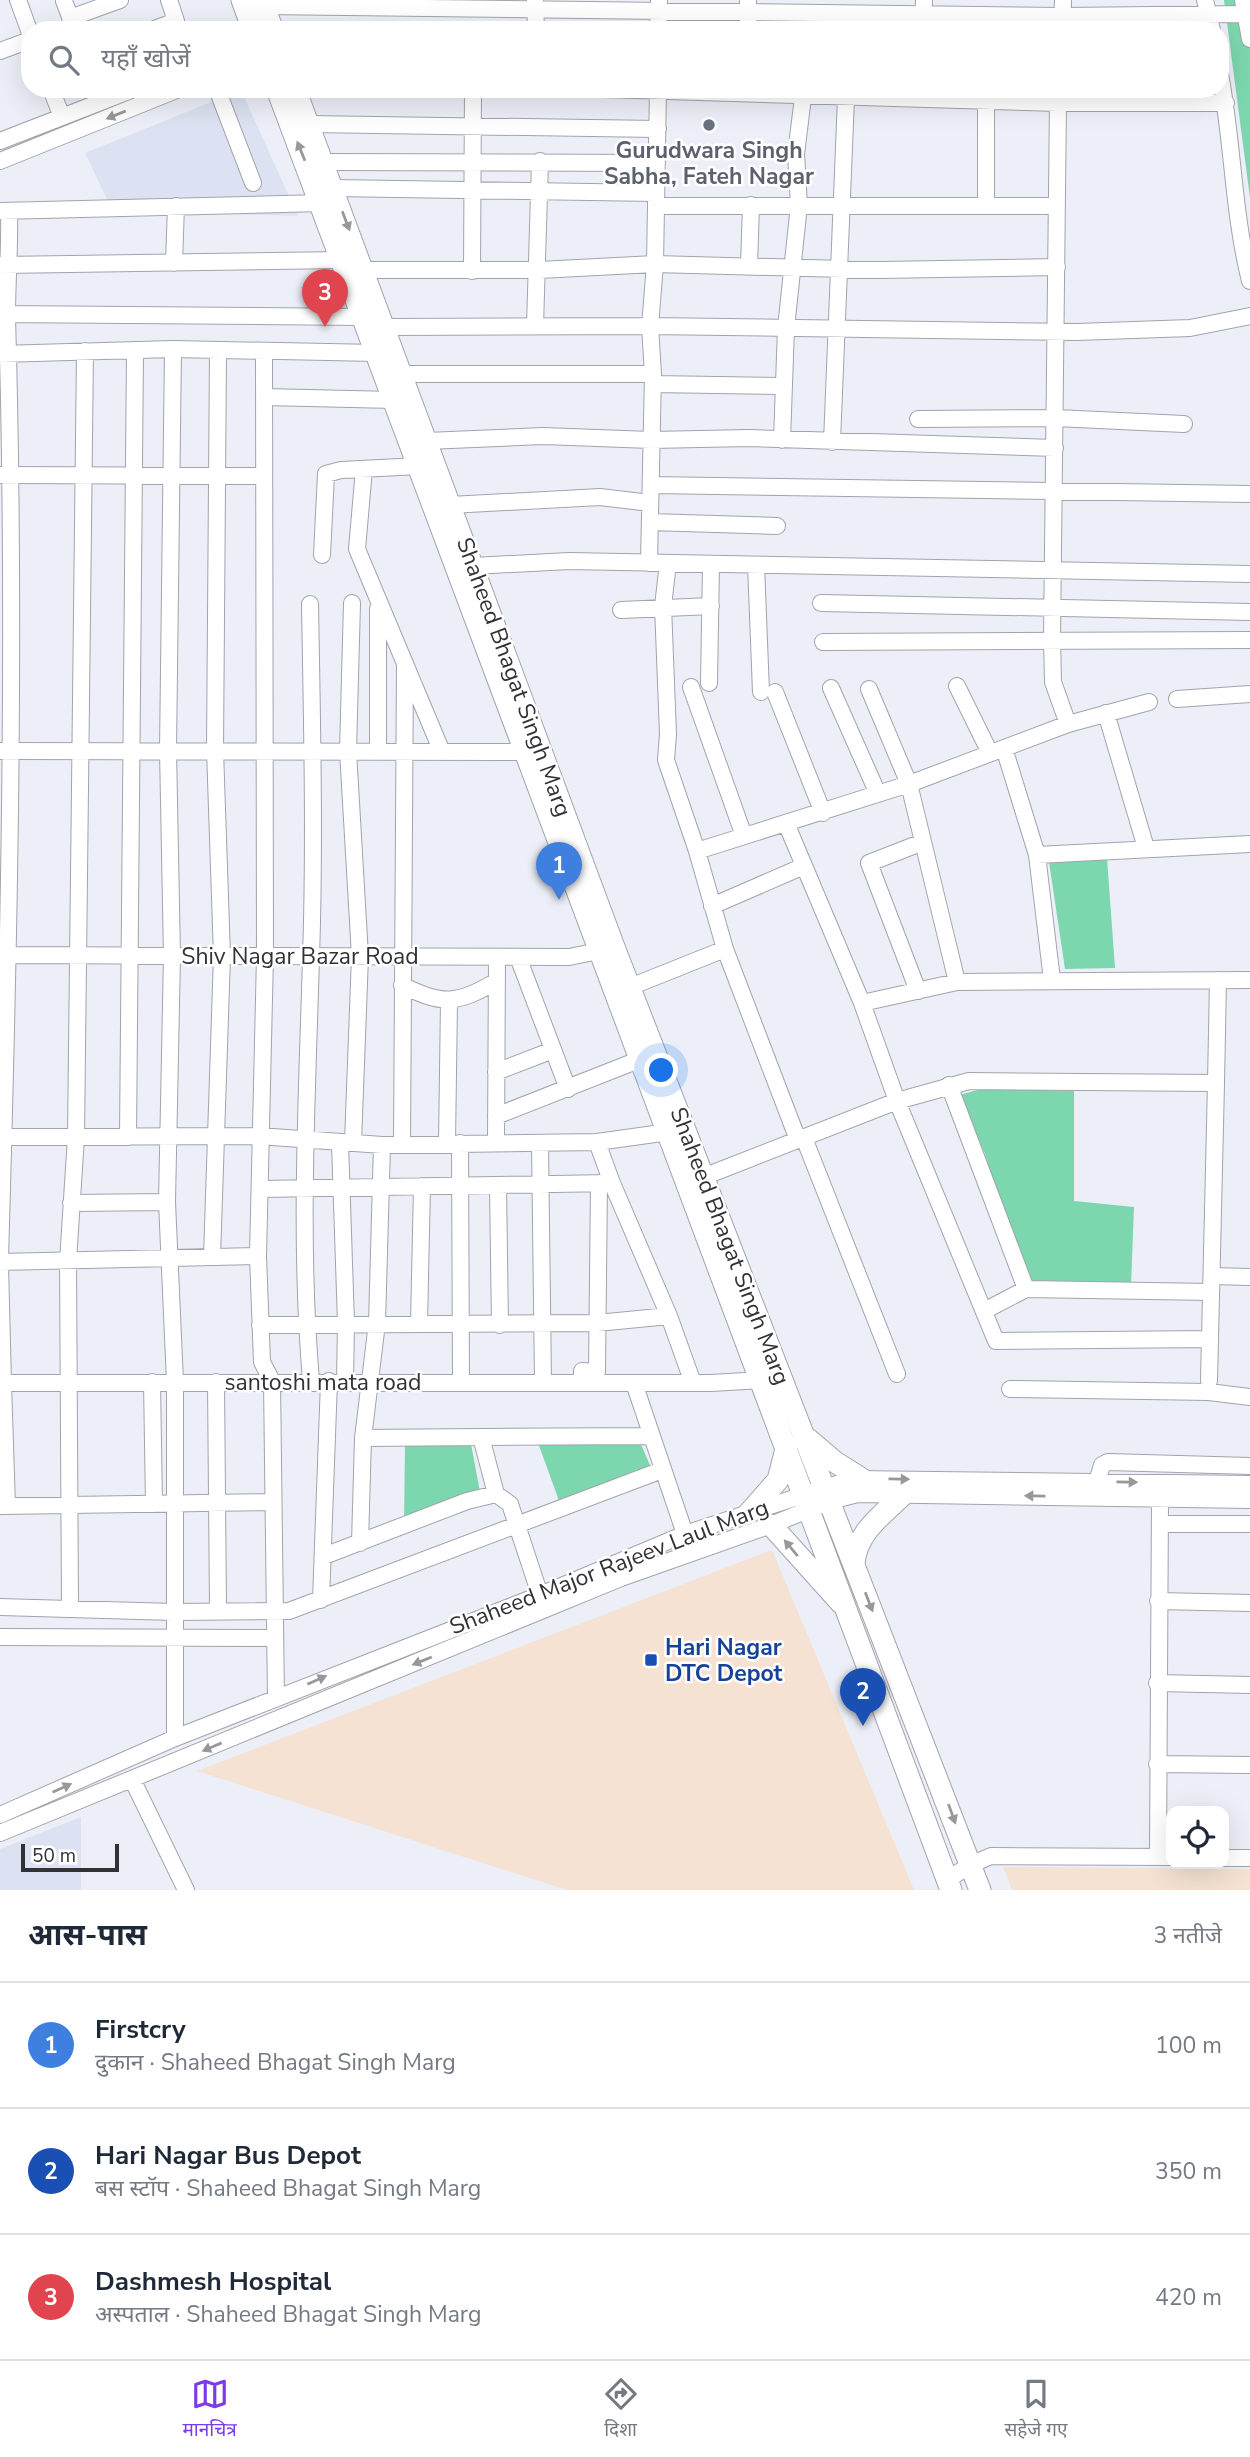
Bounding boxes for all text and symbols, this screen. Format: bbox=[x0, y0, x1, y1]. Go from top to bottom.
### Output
search box bbox=[21, 21, 1229, 98]
icon: search bbox=[45, 41, 83, 79]
text: यहाँ खोजें bbox=[101, 41, 191, 76]
one-way arrow bbox=[105, 109, 126, 120]
marker: Gurudwara Singh Sabha, Fateh Nagar bbox=[701, 117, 717, 133]
place label: Gurudwara Singh Sabha, Fateh Nagar bbox=[604, 135, 814, 192]
one-way arrow bbox=[296, 140, 307, 161]
one-way arrow bbox=[340, 211, 351, 232]
pin: 3 bbox=[302, 269, 348, 327]
street label: Shaheed Bhagat Singh Marg bbox=[449, 533, 579, 821]
pin: 1 bbox=[536, 842, 582, 900]
street label: Shiv Nagar Bazar Road bbox=[181, 941, 419, 972]
your location bbox=[644, 1053, 678, 1087]
street label: Shaheed Bhagat Singh Marg bbox=[663, 1103, 797, 1389]
street label: santoshi mata road bbox=[225, 1367, 421, 1398]
one-way arrow bbox=[888, 1473, 910, 1485]
one-way arrow bbox=[1116, 1476, 1138, 1488]
one-way arrow bbox=[1024, 1490, 1046, 1502]
street label: Shaheed Major Rajeev Laul Marg bbox=[445, 1492, 773, 1642]
one-way arrow bbox=[783, 1539, 799, 1557]
one-way arrow bbox=[864, 1592, 875, 1613]
place label: Hari Nagar DTC Depot bbox=[665, 1632, 783, 1689]
marker: Hari Nagar DTC Depot bbox=[643, 1652, 659, 1668]
one-way arrow bbox=[411, 1655, 432, 1666]
pin: 2 bbox=[840, 1668, 886, 1726]
one-way arrow bbox=[307, 1675, 328, 1686]
one-way arrow bbox=[201, 1742, 222, 1753]
one-way arrow bbox=[52, 1782, 73, 1793]
one-way arrow bbox=[946, 1804, 957, 1825]
map controls bbox=[1166, 1806, 1229, 1869]
button: locate bbox=[1166, 1806, 1229, 1869]
scale bar bbox=[21, 1841, 119, 1873]
text: 50 m bbox=[32, 1843, 76, 1869]
text: आस-पास bbox=[28, 1915, 147, 1956]
text: 3 नतीजे bbox=[1153, 1920, 1222, 1951]
text: Firstcry bbox=[95, 2012, 186, 2047]
text: 1 bbox=[44, 2030, 58, 2061]
text: 100 m bbox=[1155, 2030, 1222, 2061]
text: दुकान · Shaheed Bhagat Singh Marg bbox=[95, 2047, 456, 2078]
text: Hari Nagar Bus Depot bbox=[95, 2138, 361, 2173]
text: 2 bbox=[44, 2156, 58, 2187]
text: 350 m bbox=[1155, 2156, 1222, 2187]
text: बस स्टॉप · Shaheed Bhagat Singh Marg bbox=[95, 2173, 481, 2204]
text: Dashmesh Hospital bbox=[95, 2264, 331, 2299]
text: 3 bbox=[44, 2282, 58, 2313]
text: 420 m bbox=[1155, 2282, 1222, 2313]
text: अस्पताल · Shaheed Bhagat Singh Marg bbox=[95, 2299, 481, 2330]
tab: मानचित्र bbox=[182, 2375, 237, 2444]
tab: दिशा bbox=[602, 2375, 640, 2444]
tab: सहेजे गए bbox=[1004, 2375, 1068, 2444]

